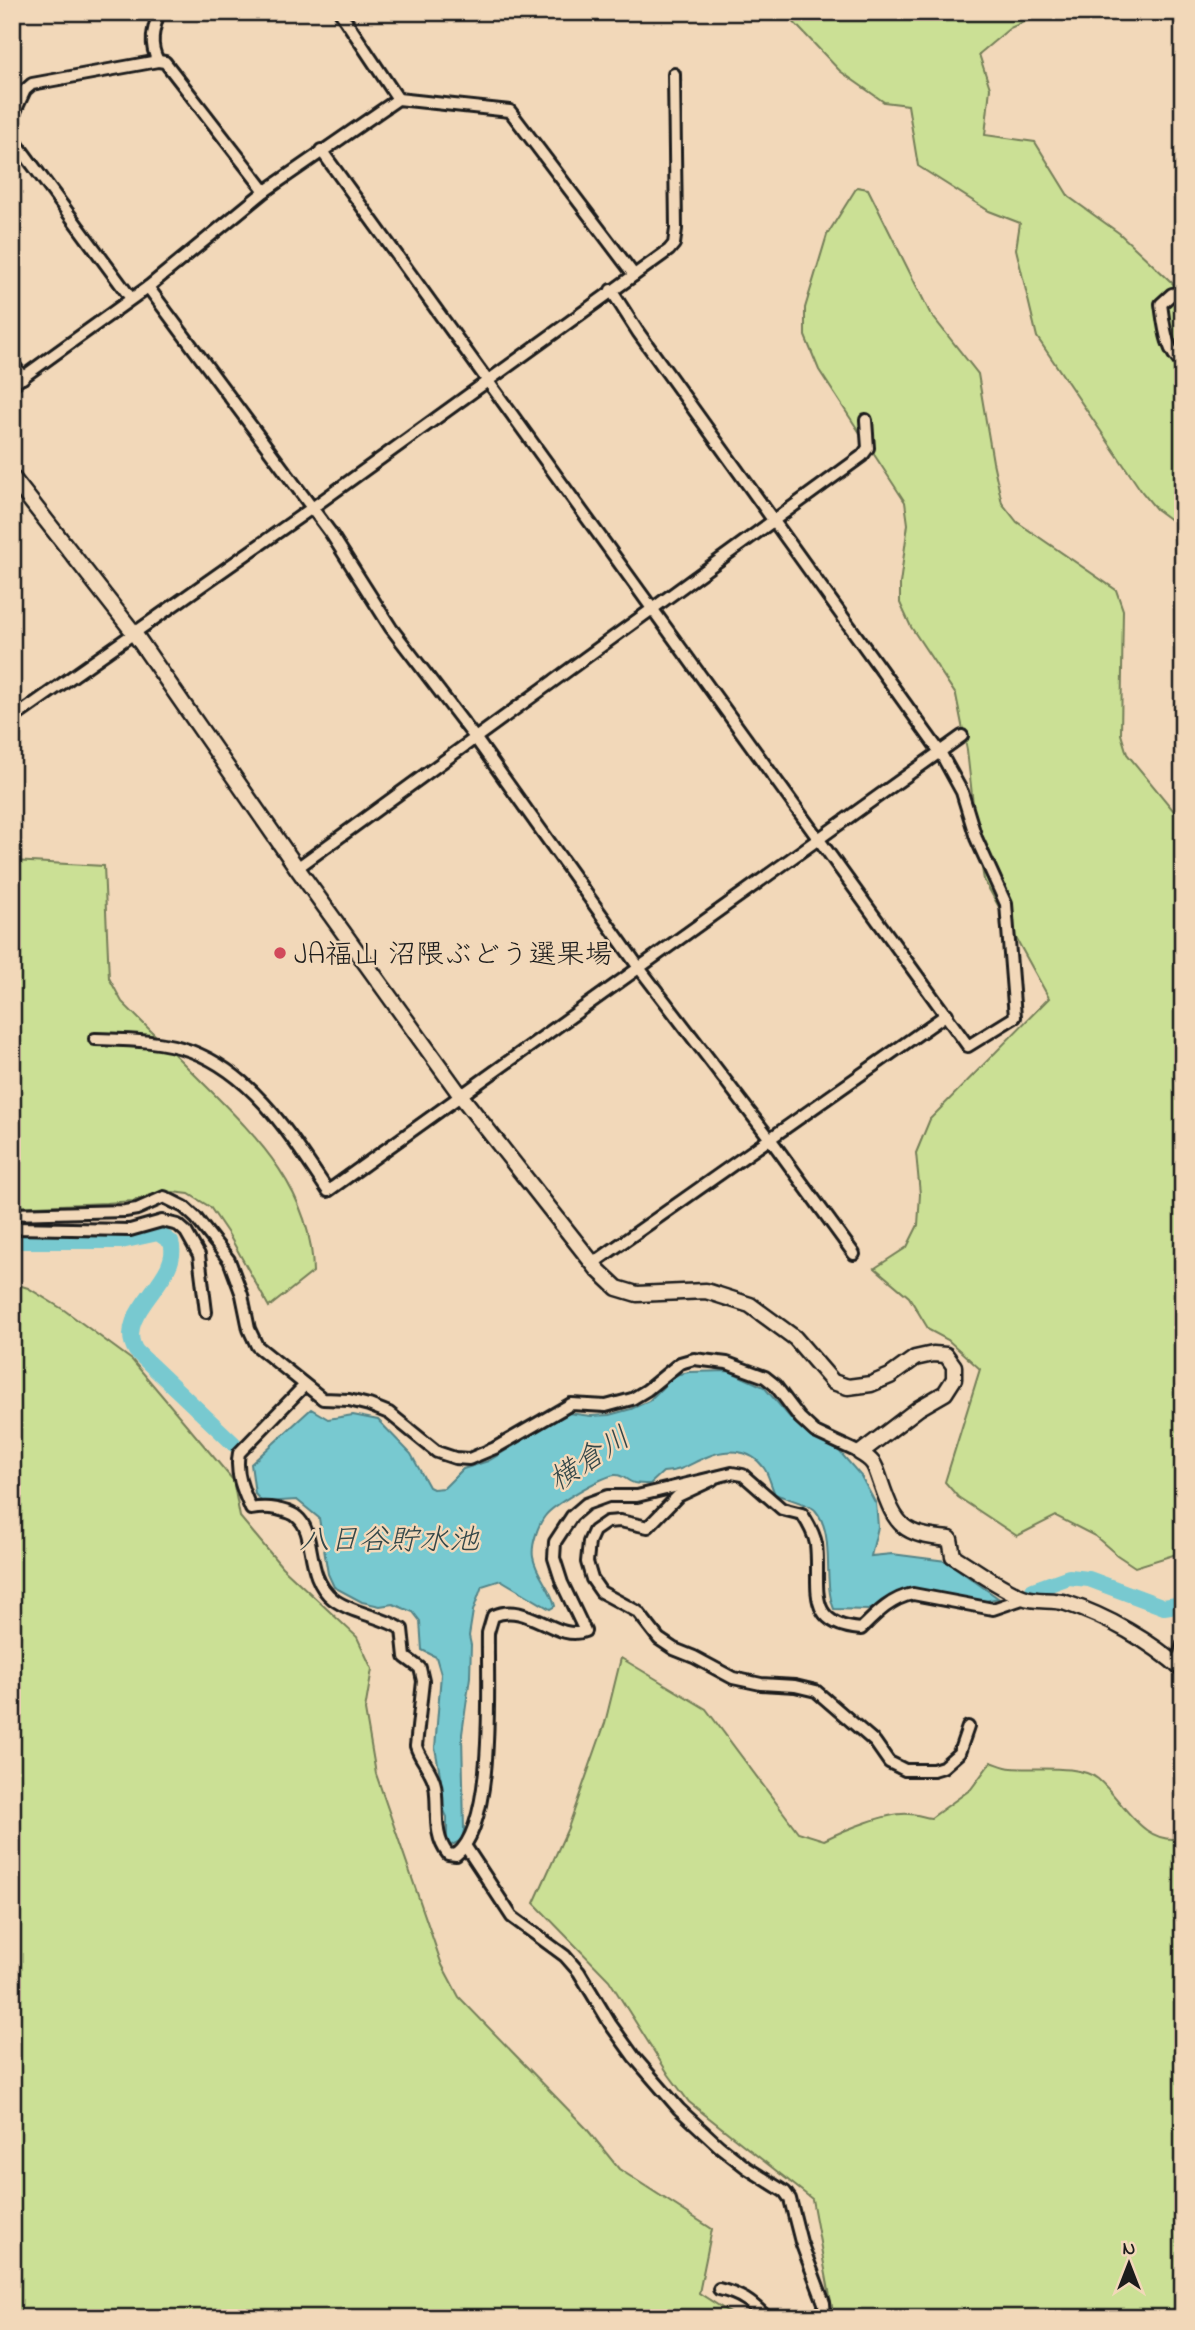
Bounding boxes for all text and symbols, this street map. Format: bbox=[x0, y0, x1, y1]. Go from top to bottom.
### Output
place label: JA福山 沼隈ぶどう選果場 bbox=[294, 936, 612, 977]
marker: JA福山 沼隈ぶどう選果場 bbox=[272, 945, 288, 961]
water label: 横倉川 bbox=[541, 1418, 640, 1503]
water label: 八日谷貯水池 bbox=[299, 1520, 480, 1564]
north arrow bbox=[1094, 2228, 1164, 2298]
text: N bbox=[1123, 2236, 1136, 2263]

